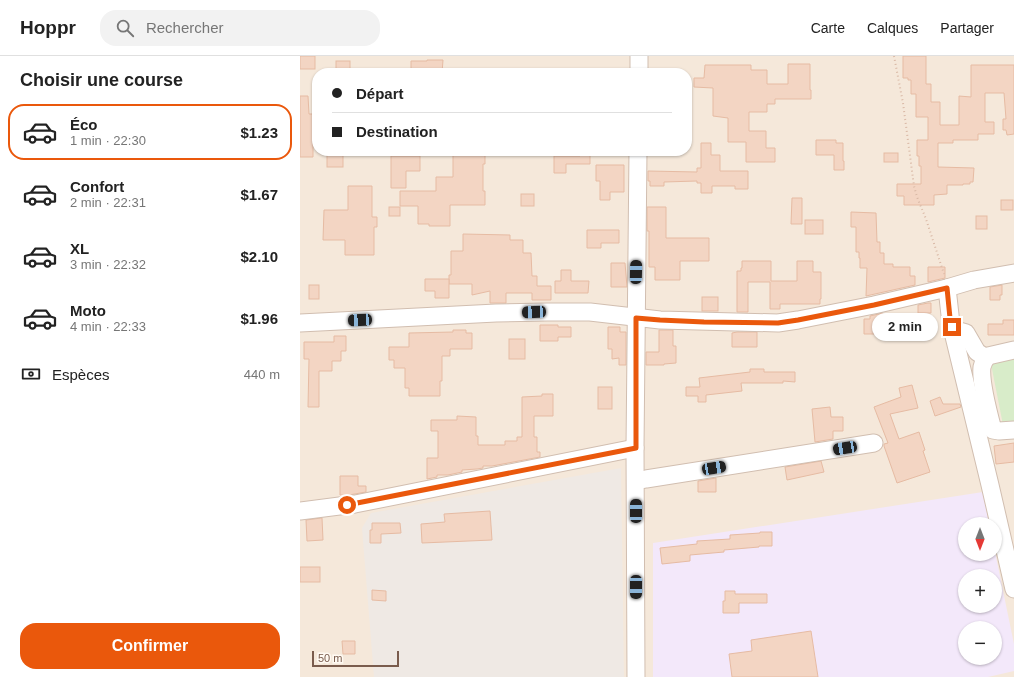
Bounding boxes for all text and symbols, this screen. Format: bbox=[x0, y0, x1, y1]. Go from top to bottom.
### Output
search box bbox=[100, 10, 380, 46]
text: Hoppr bbox=[20, 17, 76, 38]
icon: search bbox=[114, 17, 136, 39]
text: Rechercher bbox=[146, 19, 223, 36]
text: Carte bbox=[811, 20, 845, 36]
text: Calques bbox=[867, 20, 918, 36]
text: Partager bbox=[940, 20, 994, 36]
text: Choisir une course bbox=[20, 70, 183, 90]
text: Départ bbox=[356, 85, 404, 102]
icon: car bbox=[22, 114, 58, 150]
text: Éco bbox=[70, 116, 98, 133]
text: Destination bbox=[356, 123, 438, 140]
text: $1.23 bbox=[240, 124, 278, 141]
text: 1 min · 22:30 bbox=[70, 133, 146, 148]
icon: car bbox=[22, 176, 58, 212]
text: Confort bbox=[70, 178, 124, 195]
text: $1.67 bbox=[240, 186, 278, 203]
text: 2 min · 22:31 bbox=[70, 195, 146, 210]
icon: car bbox=[22, 238, 58, 274]
text: XL bbox=[70, 240, 89, 257]
text: $2.10 bbox=[240, 248, 278, 265]
text: 3 min · 22:32 bbox=[70, 257, 146, 272]
car bbox=[630, 260, 642, 284]
icon: car bbox=[22, 300, 58, 336]
text: Moto bbox=[70, 302, 106, 319]
car bbox=[522, 306, 546, 318]
text: $1.96 bbox=[240, 310, 278, 327]
car bbox=[348, 313, 372, 327]
callout: 2 min bbox=[872, 313, 938, 341]
route end bbox=[943, 318, 961, 336]
text: 4 min · 22:33 bbox=[70, 319, 146, 334]
text: 2 min bbox=[888, 319, 922, 334]
icon: cash bbox=[20, 363, 42, 385]
text: Espèces bbox=[52, 366, 110, 383]
text: 440 m bbox=[244, 367, 280, 382]
car bbox=[832, 440, 858, 456]
car bbox=[701, 460, 727, 476]
route start bbox=[338, 496, 356, 514]
car bbox=[630, 499, 642, 523]
north arrow bbox=[958, 517, 1002, 561]
map controls bbox=[958, 517, 1002, 665]
button: + bbox=[958, 569, 1002, 613]
car bbox=[630, 575, 642, 599]
button: − bbox=[958, 621, 1002, 665]
button: Confirmer bbox=[20, 623, 280, 669]
scale bar bbox=[312, 649, 399, 668]
text: 50 m bbox=[318, 652, 342, 664]

